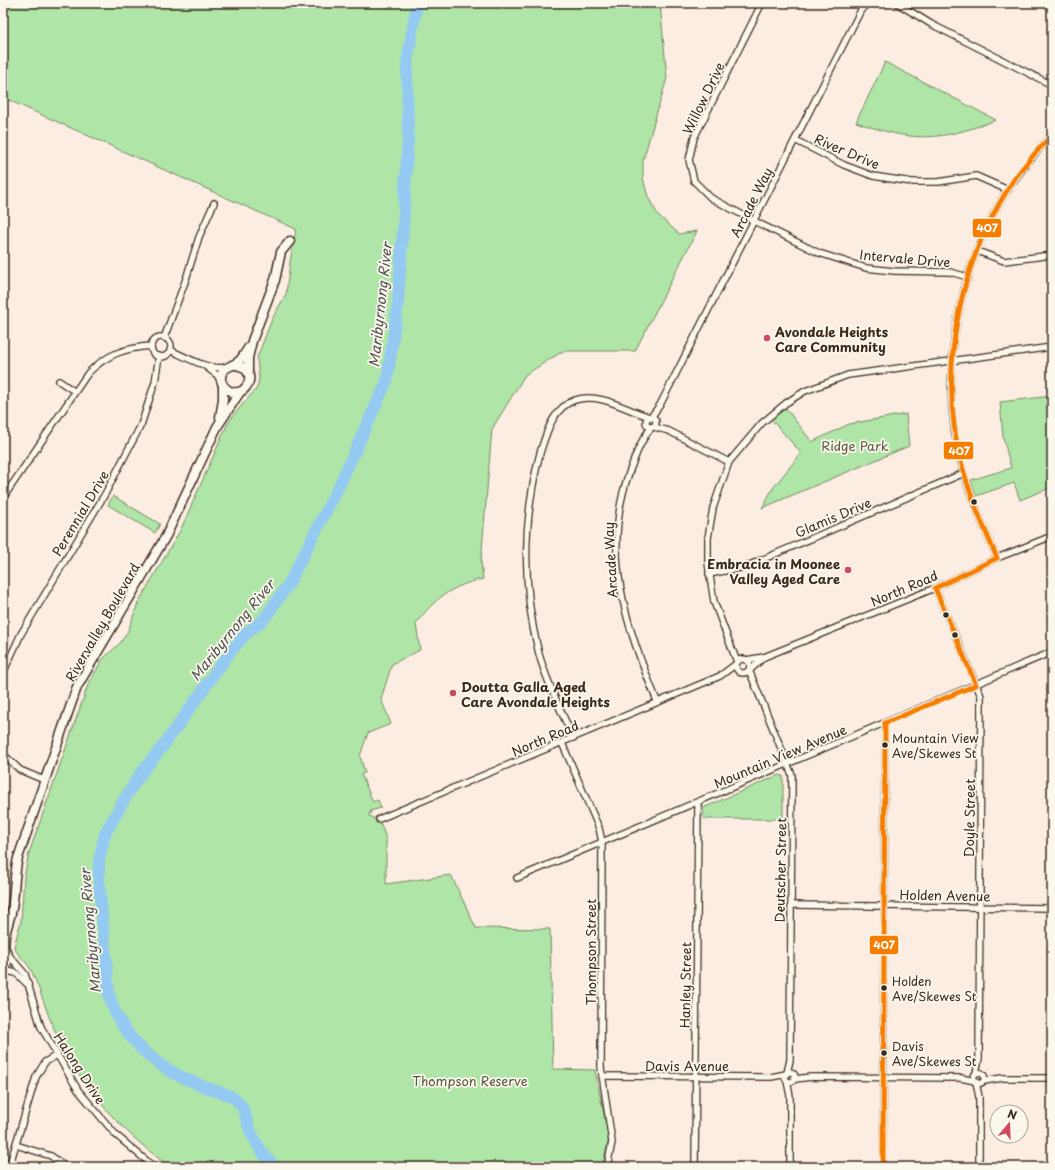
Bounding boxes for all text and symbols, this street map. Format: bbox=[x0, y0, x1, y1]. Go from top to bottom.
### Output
street label: Willow Drive bbox=[677, 59, 729, 137]
street label: River Drive bbox=[811, 129, 883, 173]
street label: Arcade Way bbox=[725, 164, 777, 240]
line badge: 407 bbox=[972, 218, 1002, 238]
text: 407 bbox=[976, 219, 999, 236]
water label: Maribyrnong River bbox=[363, 240, 397, 368]
street label: Intervale Drive bbox=[859, 245, 951, 271]
place label: Avondale Heights Care Community bbox=[774, 322, 888, 356]
marker: Avondale Heights Care Community bbox=[762, 333, 772, 343]
park label: Ridge Park bbox=[821, 436, 889, 455]
line badge: 407 bbox=[943, 441, 974, 460]
text: 407 bbox=[948, 442, 971, 459]
street label: Perennial Drive bbox=[47, 467, 113, 559]
street label: Glamis Drive bbox=[792, 492, 874, 542]
unlabelled marker bbox=[969, 497, 979, 507]
street label: Arcade Way bbox=[599, 521, 621, 599]
place label: Embracia in Moonee Valley Aged Care bbox=[707, 554, 840, 588]
street label: Rivervalley Boulevard bbox=[60, 559, 144, 685]
marker: Embracia in Moonee Valley Aged Care bbox=[843, 565, 853, 575]
street label: North Road bbox=[867, 565, 941, 611]
water label: Maribyrnong River bbox=[185, 574, 280, 685]
unlabelled marker bbox=[941, 610, 951, 620]
unlabelled marker bbox=[950, 630, 960, 640]
place label: Doutta Galla Aged Care Avondale Heights bbox=[461, 677, 610, 711]
marker: Doutta Galla Aged Care Avondale Heights bbox=[448, 688, 458, 698]
street label: North Road bbox=[508, 715, 582, 761]
street label: Mountain View Avenue bbox=[711, 719, 849, 793]
place label: Mountain View Ave/Skewes St bbox=[892, 729, 979, 762]
marker: Mountain View Ave/Skewes St bbox=[880, 740, 890, 750]
street label: Doyle Street bbox=[959, 778, 979, 858]
street label: Deutscher Street bbox=[770, 817, 790, 923]
water label: Maribyrnong River bbox=[74, 866, 106, 994]
street label: Holden Avenue bbox=[899, 885, 991, 905]
street label: Thompson Street bbox=[581, 899, 600, 1005]
line badge: 407 bbox=[869, 935, 899, 955]
text: 407 bbox=[873, 936, 896, 953]
street label: Hanley Street bbox=[675, 942, 695, 1028]
place label: Holden Ave/Skewes St bbox=[892, 972, 977, 1005]
marker: Holden Ave/Skewes St bbox=[879, 983, 889, 993]
street label: Halong Drive bbox=[50, 1028, 110, 1108]
place label: Davis Ave/Skewes St bbox=[892, 1037, 977, 1070]
marker: Davis Ave/Skewes St bbox=[879, 1048, 889, 1058]
street label: Davis Avenue bbox=[645, 1056, 729, 1075]
park label: Thompson Reserve bbox=[412, 1071, 528, 1090]
north arrow bbox=[989, 1104, 1029, 1144]
text: N bbox=[1006, 1105, 1020, 1124]

